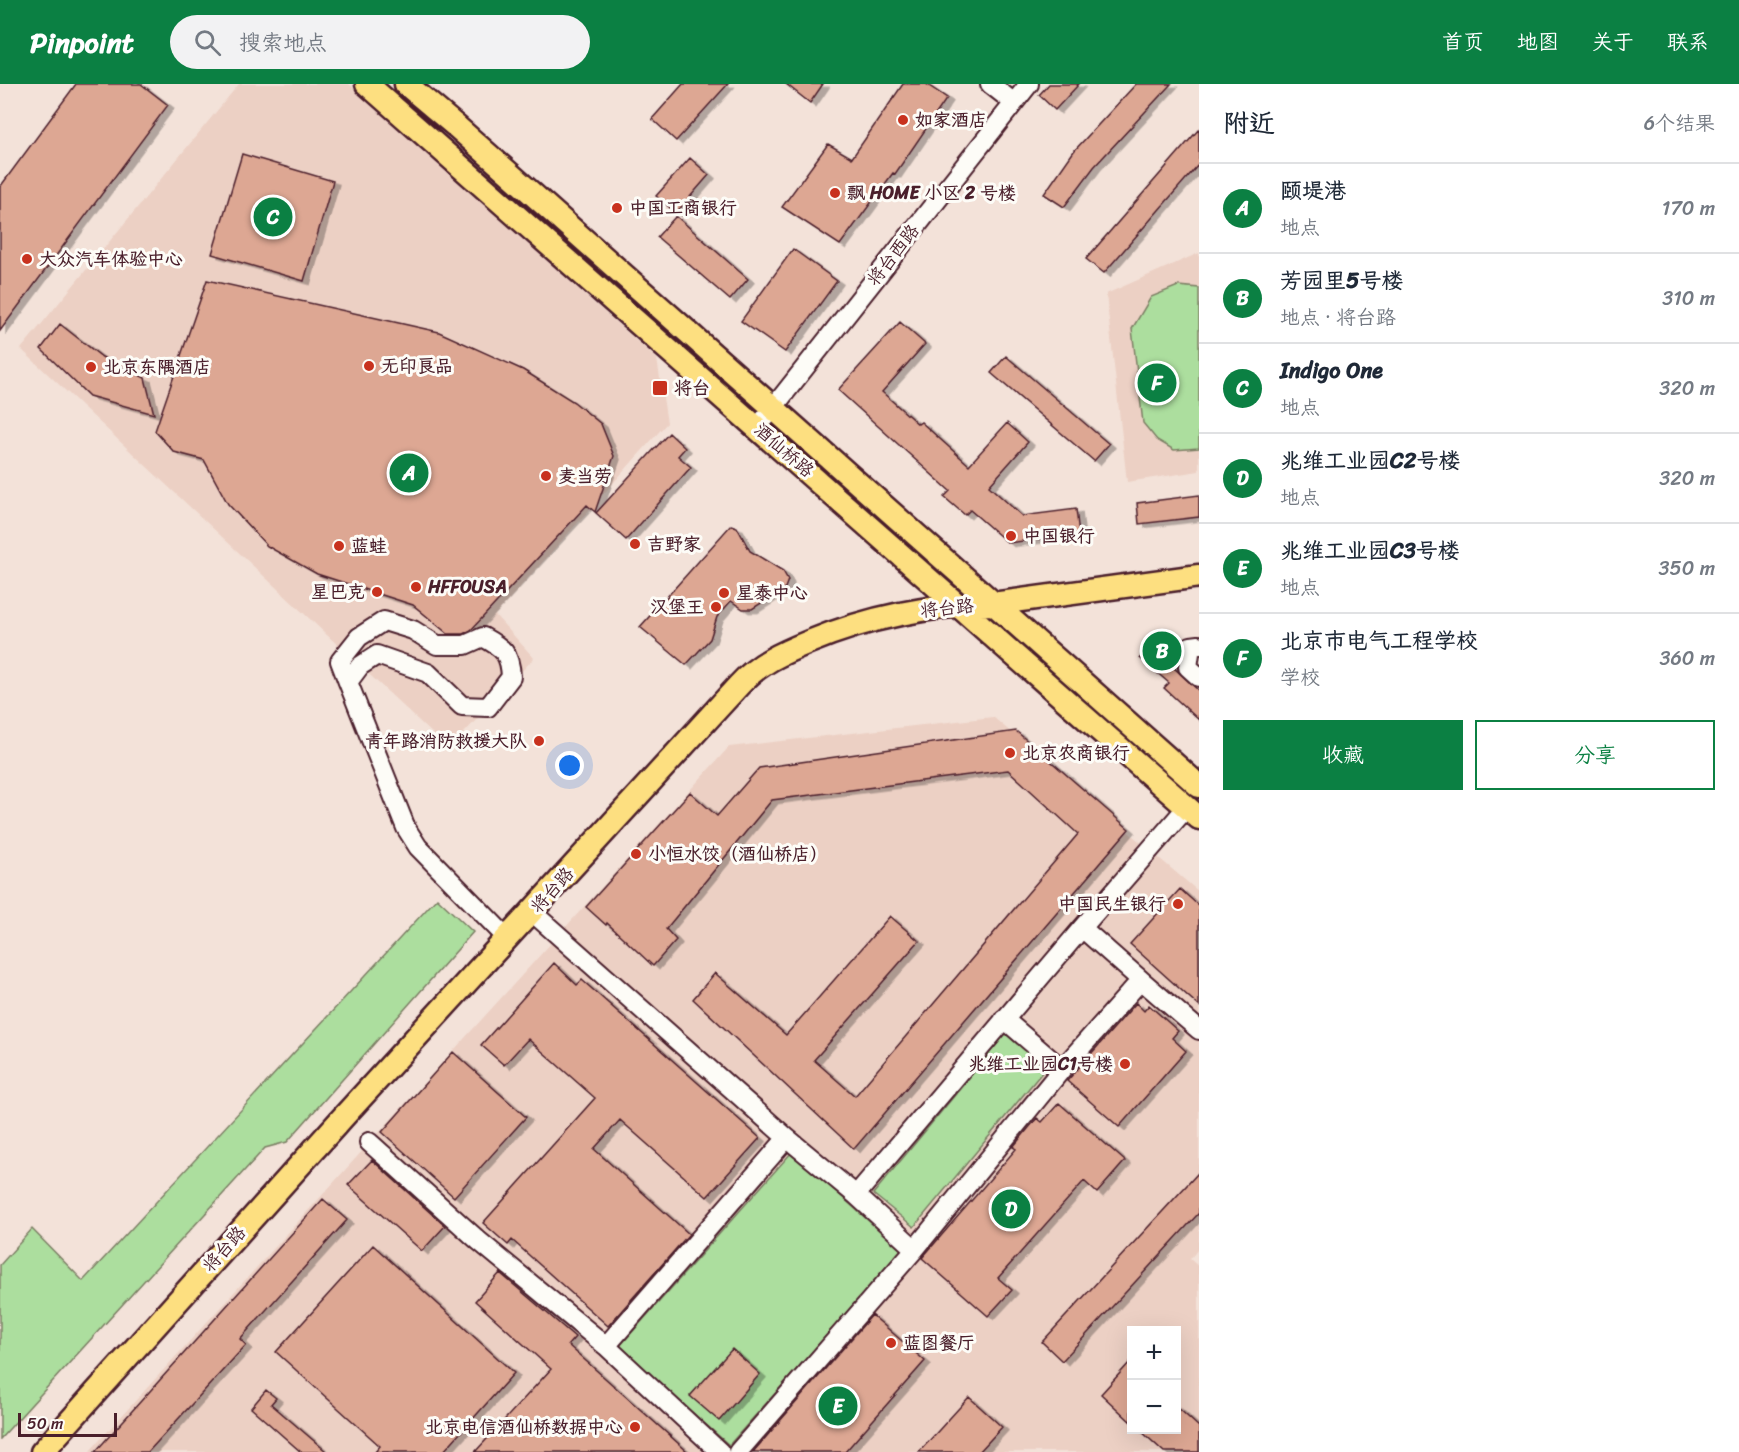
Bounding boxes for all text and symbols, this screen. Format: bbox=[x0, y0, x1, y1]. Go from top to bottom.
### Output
search box bbox=[170, 15, 590, 69]
text: Pinpoint bbox=[30, 18, 134, 67]
text: 搜索地点 bbox=[239, 23, 327, 62]
text: 首页 bbox=[1442, 23, 1484, 61]
text: 地图 bbox=[1517, 23, 1559, 61]
text: 关于 bbox=[1592, 23, 1634, 61]
text: 联系 bbox=[1667, 23, 1709, 61]
icon: search bbox=[191, 26, 224, 59]
text: 附近 bbox=[1223, 100, 1275, 146]
place label: 如家酒店 bbox=[915, 104, 987, 136]
text: 6个结果 bbox=[1644, 106, 1715, 141]
marker: 如家酒店 bbox=[896, 113, 910, 127]
text: 颐堤港 bbox=[1280, 171, 1346, 210]
place label: 飘 HOME 小区 2 号楼 bbox=[847, 177, 1016, 209]
marker: 飘 HOME 小区 2 号楼 bbox=[828, 186, 842, 200]
text: A bbox=[1236, 191, 1249, 226]
text: 170 m bbox=[1662, 191, 1715, 226]
place label: 中国工商银行 bbox=[629, 192, 737, 224]
pin: C bbox=[254, 194, 292, 240]
marker: 中国工商银行 bbox=[610, 201, 624, 215]
text: 地点 bbox=[1280, 210, 1320, 245]
street label: 将台西路 bbox=[858, 217, 928, 293]
place label: 大众汽车体验中心 bbox=[39, 243, 183, 275]
marker: 大众汽车体验中心 bbox=[20, 252, 34, 266]
text: 芳园里5号楼 bbox=[1280, 261, 1403, 300]
text: B bbox=[1236, 281, 1249, 316]
text: 310 m bbox=[1662, 281, 1715, 316]
text: 地点 · 将台路 bbox=[1280, 300, 1396, 335]
place label: 无印良品 bbox=[381, 350, 453, 382]
place label: 北京东隅酒店 bbox=[103, 351, 211, 383]
text: Indigo One bbox=[1280, 351, 1383, 390]
marker: 无印良品 bbox=[362, 359, 376, 373]
marker: 北京东隅酒店 bbox=[84, 360, 98, 374]
pin: F bbox=[1138, 360, 1176, 406]
text: C bbox=[1236, 371, 1249, 406]
text: 320 m bbox=[1659, 371, 1715, 406]
place label: 将台 bbox=[674, 372, 710, 404]
marker: 将台 bbox=[651, 379, 669, 397]
text: 地点 bbox=[1280, 390, 1320, 425]
street label: 酒仙桥路 bbox=[746, 414, 822, 486]
text: 兆维工业园C2号楼 bbox=[1280, 441, 1460, 480]
pin: A bbox=[390, 450, 428, 496]
place label: 麦当劳 bbox=[558, 460, 612, 492]
text: D bbox=[1237, 461, 1248, 496]
text: 320 m bbox=[1659, 461, 1715, 496]
marker: 麦当劳 bbox=[539, 469, 553, 483]
text: 地点 bbox=[1280, 480, 1320, 515]
place label: 中国银行 bbox=[1023, 520, 1095, 552]
place label: 吉野家 bbox=[647, 528, 701, 560]
marker: 中国银行 bbox=[1004, 529, 1018, 543]
place label: 蓝蛙 bbox=[351, 530, 387, 562]
text: 兆维工业园C3号楼 bbox=[1280, 531, 1460, 570]
marker: 吉野家 bbox=[628, 537, 642, 551]
marker: 蓝蛙 bbox=[332, 539, 346, 553]
text: E bbox=[1237, 551, 1248, 586]
text: 350 m bbox=[1659, 551, 1715, 586]
text: 地点 bbox=[1280, 570, 1320, 605]
place label: HFFOUSA bbox=[427, 571, 507, 603]
place label: 星巴克 bbox=[311, 576, 365, 608]
place label: 星泰中心 bbox=[736, 577, 808, 609]
marker: HFFOUSA bbox=[409, 580, 423, 594]
marker: 星巴克 bbox=[370, 585, 384, 599]
marker: 星泰中心 bbox=[717, 586, 731, 600]
street label: 将台路 bbox=[918, 589, 976, 627]
place label: 汉堡王 bbox=[650, 591, 704, 623]
marker: 汉堡王 bbox=[709, 600, 723, 614]
text: 北京市电气工程学校 bbox=[1280, 621, 1478, 660]
pin: B bbox=[1142, 628, 1182, 674]
text: F bbox=[1237, 641, 1248, 676]
text: 360 m bbox=[1659, 641, 1715, 676]
text: 学校 bbox=[1280, 660, 1320, 695]
button: 收藏 bbox=[1223, 720, 1463, 790]
button: 分享 bbox=[1475, 720, 1715, 790]
place label: 青年路消防救援大队 bbox=[365, 725, 527, 757]
marker: 青年路消防救援大队 bbox=[532, 734, 546, 748]
place label: 北京农商银行 bbox=[1022, 737, 1130, 769]
marker: 北京农商银行 bbox=[1003, 746, 1017, 760]
your location bbox=[555, 751, 584, 780]
place label: 小恒水饺（酒仙桥店） bbox=[648, 838, 828, 870]
marker: 小恒水饺（酒仙桥店） bbox=[629, 847, 643, 861]
street label: 将台路 bbox=[522, 859, 582, 921]
place label: 中国民生银行 bbox=[1058, 888, 1166, 920]
marker: 中国民生银行 bbox=[1171, 897, 1185, 911]
place label: 兆维工业园C1号楼 bbox=[968, 1048, 1113, 1080]
marker: 兆维工业园C1号楼 bbox=[1118, 1057, 1132, 1071]
pin: D bbox=[992, 1186, 1030, 1232]
street label: 将台路 bbox=[194, 1218, 254, 1280]
map controls bbox=[1127, 1326, 1181, 1434]
button: + bbox=[1127, 1326, 1181, 1380]
place label: 蓝图餐厅 bbox=[903, 1327, 975, 1359]
marker: 蓝图餐厅 bbox=[884, 1336, 898, 1350]
button: − bbox=[1127, 1380, 1181, 1434]
pin: E bbox=[818, 1384, 858, 1428]
text: 50 m bbox=[27, 1409, 63, 1438]
scale bar bbox=[18, 1410, 117, 1438]
place label: 北京电信酒仙桥数据中心 bbox=[425, 1411, 623, 1443]
marker: 北京电信酒仙桥数据中心 bbox=[628, 1420, 642, 1434]

